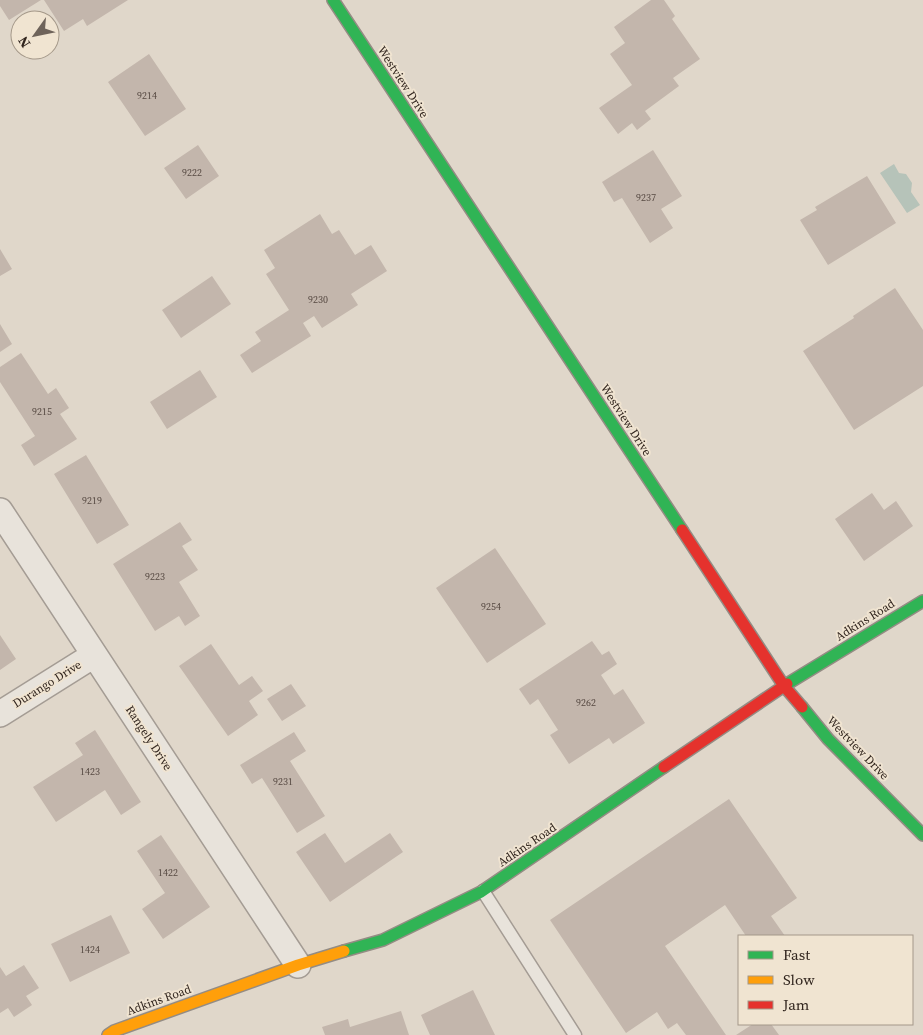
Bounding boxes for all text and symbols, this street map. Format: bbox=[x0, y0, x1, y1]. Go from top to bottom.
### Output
north arrow bbox=[10, 10, 60, 60]
text: N bbox=[13, 32, 35, 52]
street label: Westview Drive bbox=[374, 43, 432, 121]
house number: 9214 bbox=[137, 89, 157, 102]
house number: 9222 bbox=[182, 166, 202, 179]
house number: 9237 bbox=[636, 191, 656, 204]
house number: 9230 bbox=[308, 293, 328, 306]
street label: Westview Drive bbox=[597, 381, 655, 459]
house number: 9215 bbox=[32, 405, 52, 418]
house number: 9219 bbox=[82, 494, 102, 507]
house number: 9223 bbox=[145, 570, 165, 583]
street label: Adkins Road bbox=[832, 595, 898, 645]
house number: 9254 bbox=[481, 600, 501, 613]
street label: Durango Drive bbox=[10, 656, 84, 712]
house number: 9262 bbox=[576, 696, 596, 709]
street label: Rangely Drive bbox=[122, 702, 176, 774]
street label: Westview Drive bbox=[824, 713, 892, 783]
house number: 1423 bbox=[80, 765, 100, 778]
house number: 9231 bbox=[273, 775, 293, 788]
street label: Adkins Road bbox=[495, 819, 559, 870]
house number: 1422 bbox=[158, 866, 178, 879]
legend bbox=[738, 935, 913, 1025]
house number: 1424 bbox=[80, 943, 100, 956]
text: Fast bbox=[783, 944, 810, 965]
text: Slow bbox=[783, 969, 815, 990]
street label: Adkins Road bbox=[125, 981, 193, 1019]
text: Jam bbox=[782, 994, 810, 1015]

